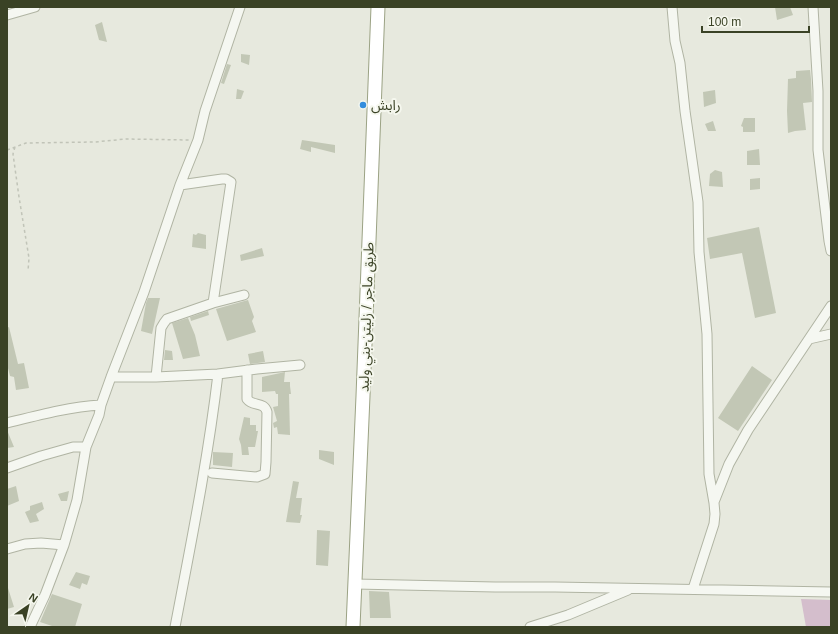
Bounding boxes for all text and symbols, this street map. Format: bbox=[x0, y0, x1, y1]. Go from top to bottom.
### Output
scale bar bbox=[702, 8, 809, 34]
text: 100 m bbox=[708, 15, 741, 29]
place label: رابش bbox=[371, 97, 401, 114]
marker: رابش bbox=[358, 100, 368, 110]
street label: طريق ماجر / زليتن-بني وليد bbox=[355, 242, 380, 392]
north arrow bbox=[8, 586, 48, 626]
text: N bbox=[27, 591, 40, 605]

